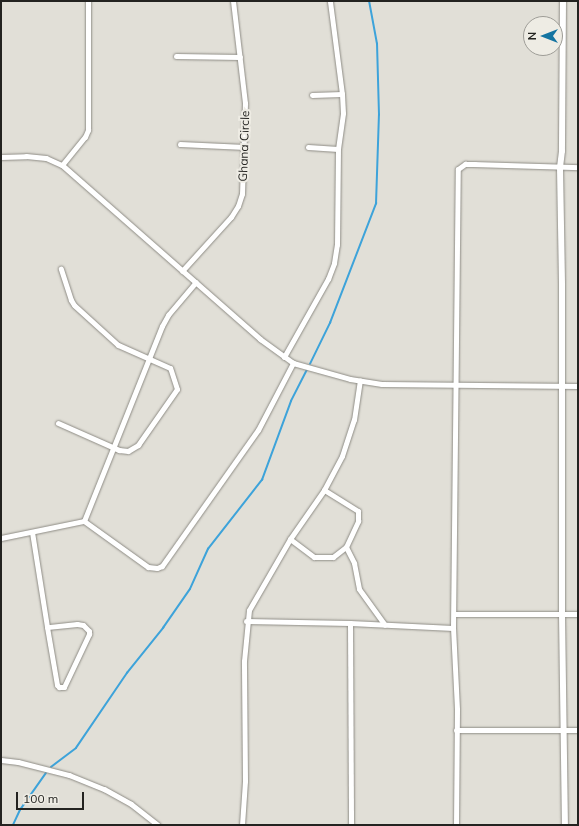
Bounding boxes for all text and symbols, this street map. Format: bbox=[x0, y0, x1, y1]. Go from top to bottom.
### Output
north arrow bbox=[523, 16, 563, 56]
text: N bbox=[525, 32, 539, 40]
street label: Ghana Circle bbox=[236, 110, 252, 182]
scale bar bbox=[18, 784, 86, 810]
text: 100 m bbox=[23, 791, 58, 806]

